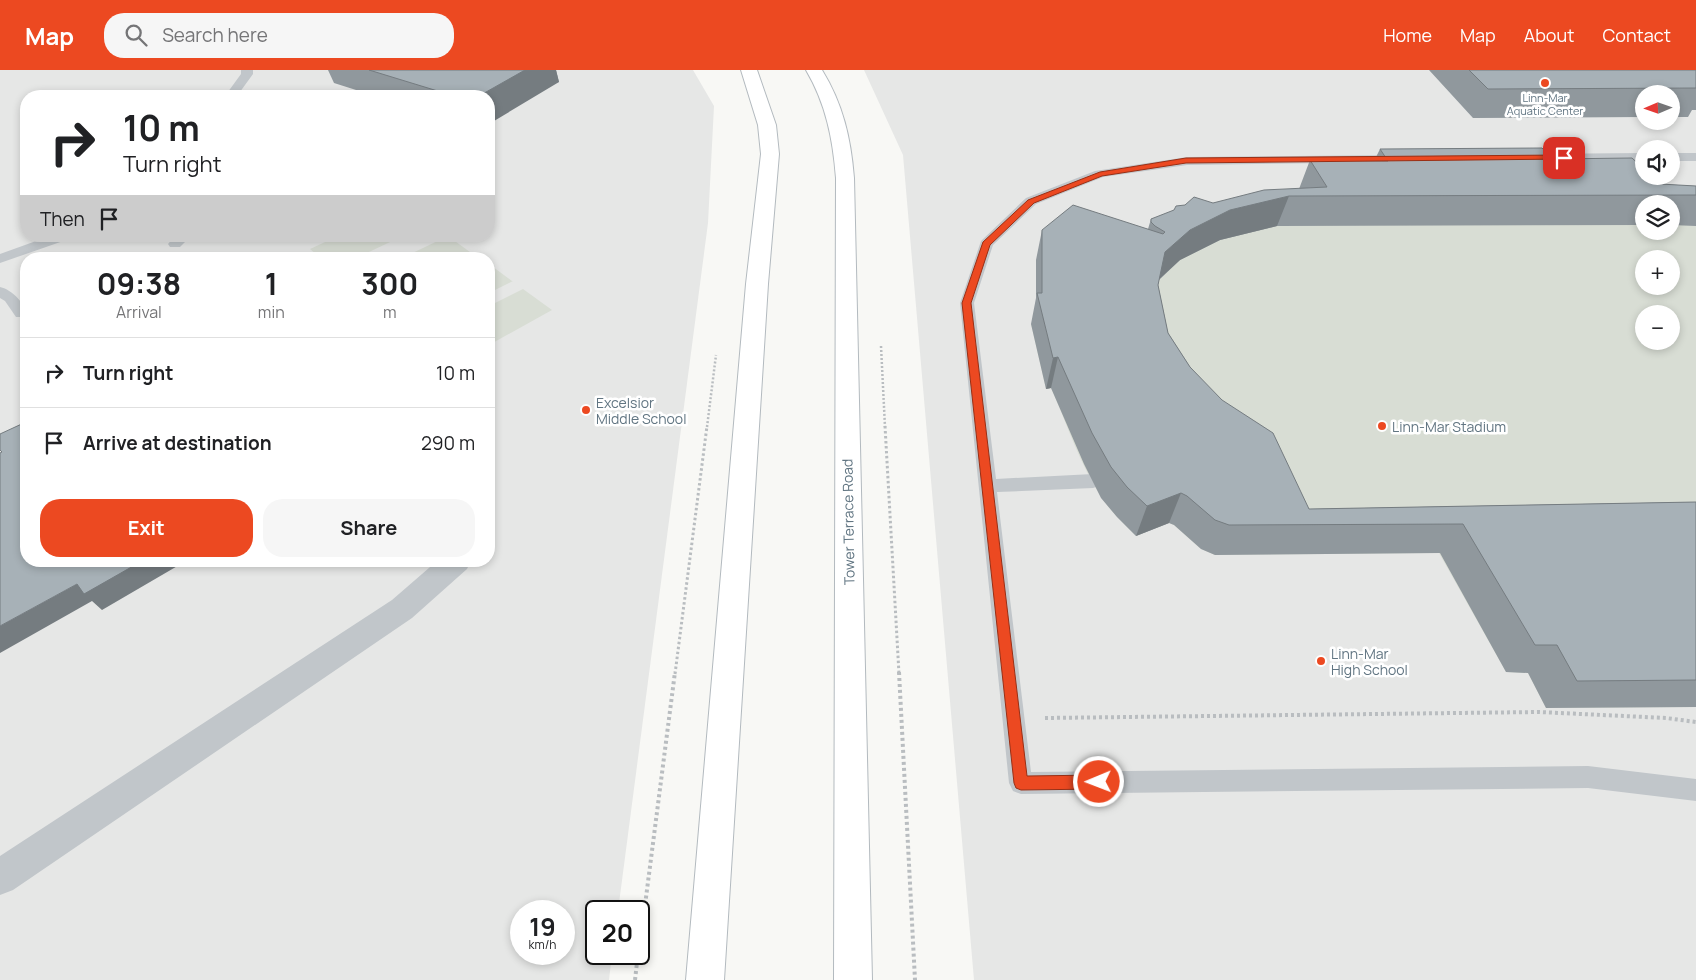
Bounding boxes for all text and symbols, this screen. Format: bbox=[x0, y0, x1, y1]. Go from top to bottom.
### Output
search box bbox=[104, 13, 454, 58]
text: Map bbox=[25, 19, 74, 52]
icon: search bbox=[122, 21, 150, 49]
text: Search here bbox=[162, 22, 268, 48]
text: Home bbox=[1383, 23, 1432, 47]
text: Map bbox=[1460, 23, 1496, 47]
text: About bbox=[1524, 23, 1574, 47]
text: Contact bbox=[1602, 23, 1671, 47]
marker: Linn-Mar Aquatic Center bbox=[1539, 77, 1551, 89]
north arrow bbox=[1635, 85, 1680, 130]
map controls bbox=[1635, 85, 1680, 350]
place label: Linn-Mar Aquatic Center bbox=[1507, 90, 1583, 118]
text: 10 m bbox=[123, 104, 200, 152]
icon: right bbox=[40, 110, 105, 175]
pin bbox=[1543, 137, 1585, 179]
button: sound bbox=[1635, 140, 1680, 185]
icon: arrive bbox=[1550, 144, 1578, 172]
text: Turn right bbox=[123, 149, 221, 179]
button: layers bbox=[1635, 195, 1680, 240]
icon: arrive bbox=[95, 205, 123, 233]
text: Then bbox=[40, 206, 85, 232]
button: + bbox=[1635, 250, 1680, 295]
text: 09:38 bbox=[97, 263, 181, 304]
text: 1 bbox=[265, 263, 278, 304]
text: 300 bbox=[361, 263, 418, 304]
text: Arrival bbox=[116, 301, 162, 323]
text: min bbox=[258, 301, 285, 323]
text: m bbox=[383, 301, 397, 323]
button: − bbox=[1635, 305, 1680, 350]
icon: right bbox=[40, 359, 68, 387]
text: Turn right bbox=[83, 360, 173, 386]
text: 10 m bbox=[436, 360, 475, 386]
place label: Excelsior Middle School bbox=[596, 393, 686, 428]
marker: Excelsior Middle School bbox=[580, 404, 592, 416]
place label: Linn-Mar Stadium bbox=[1392, 417, 1506, 436]
marker: Linn-Mar Stadium bbox=[1376, 420, 1388, 432]
icon: arrive bbox=[40, 429, 68, 457]
text: Arrive at destination bbox=[83, 430, 272, 456]
text: 290 m bbox=[421, 430, 475, 456]
street label: Tower Terrace Road bbox=[837, 459, 859, 585]
button: Exit bbox=[40, 499, 253, 557]
button: Share bbox=[263, 499, 475, 557]
place label: Linn-Mar High School bbox=[1331, 644, 1408, 679]
marker: Linn-Mar High School bbox=[1315, 655, 1327, 667]
position arrow bbox=[1072, 755, 1124, 807]
speed limit sign: 20 bbox=[585, 900, 650, 965]
text: 19 bbox=[529, 909, 556, 944]
text: km/h bbox=[529, 936, 556, 953]

